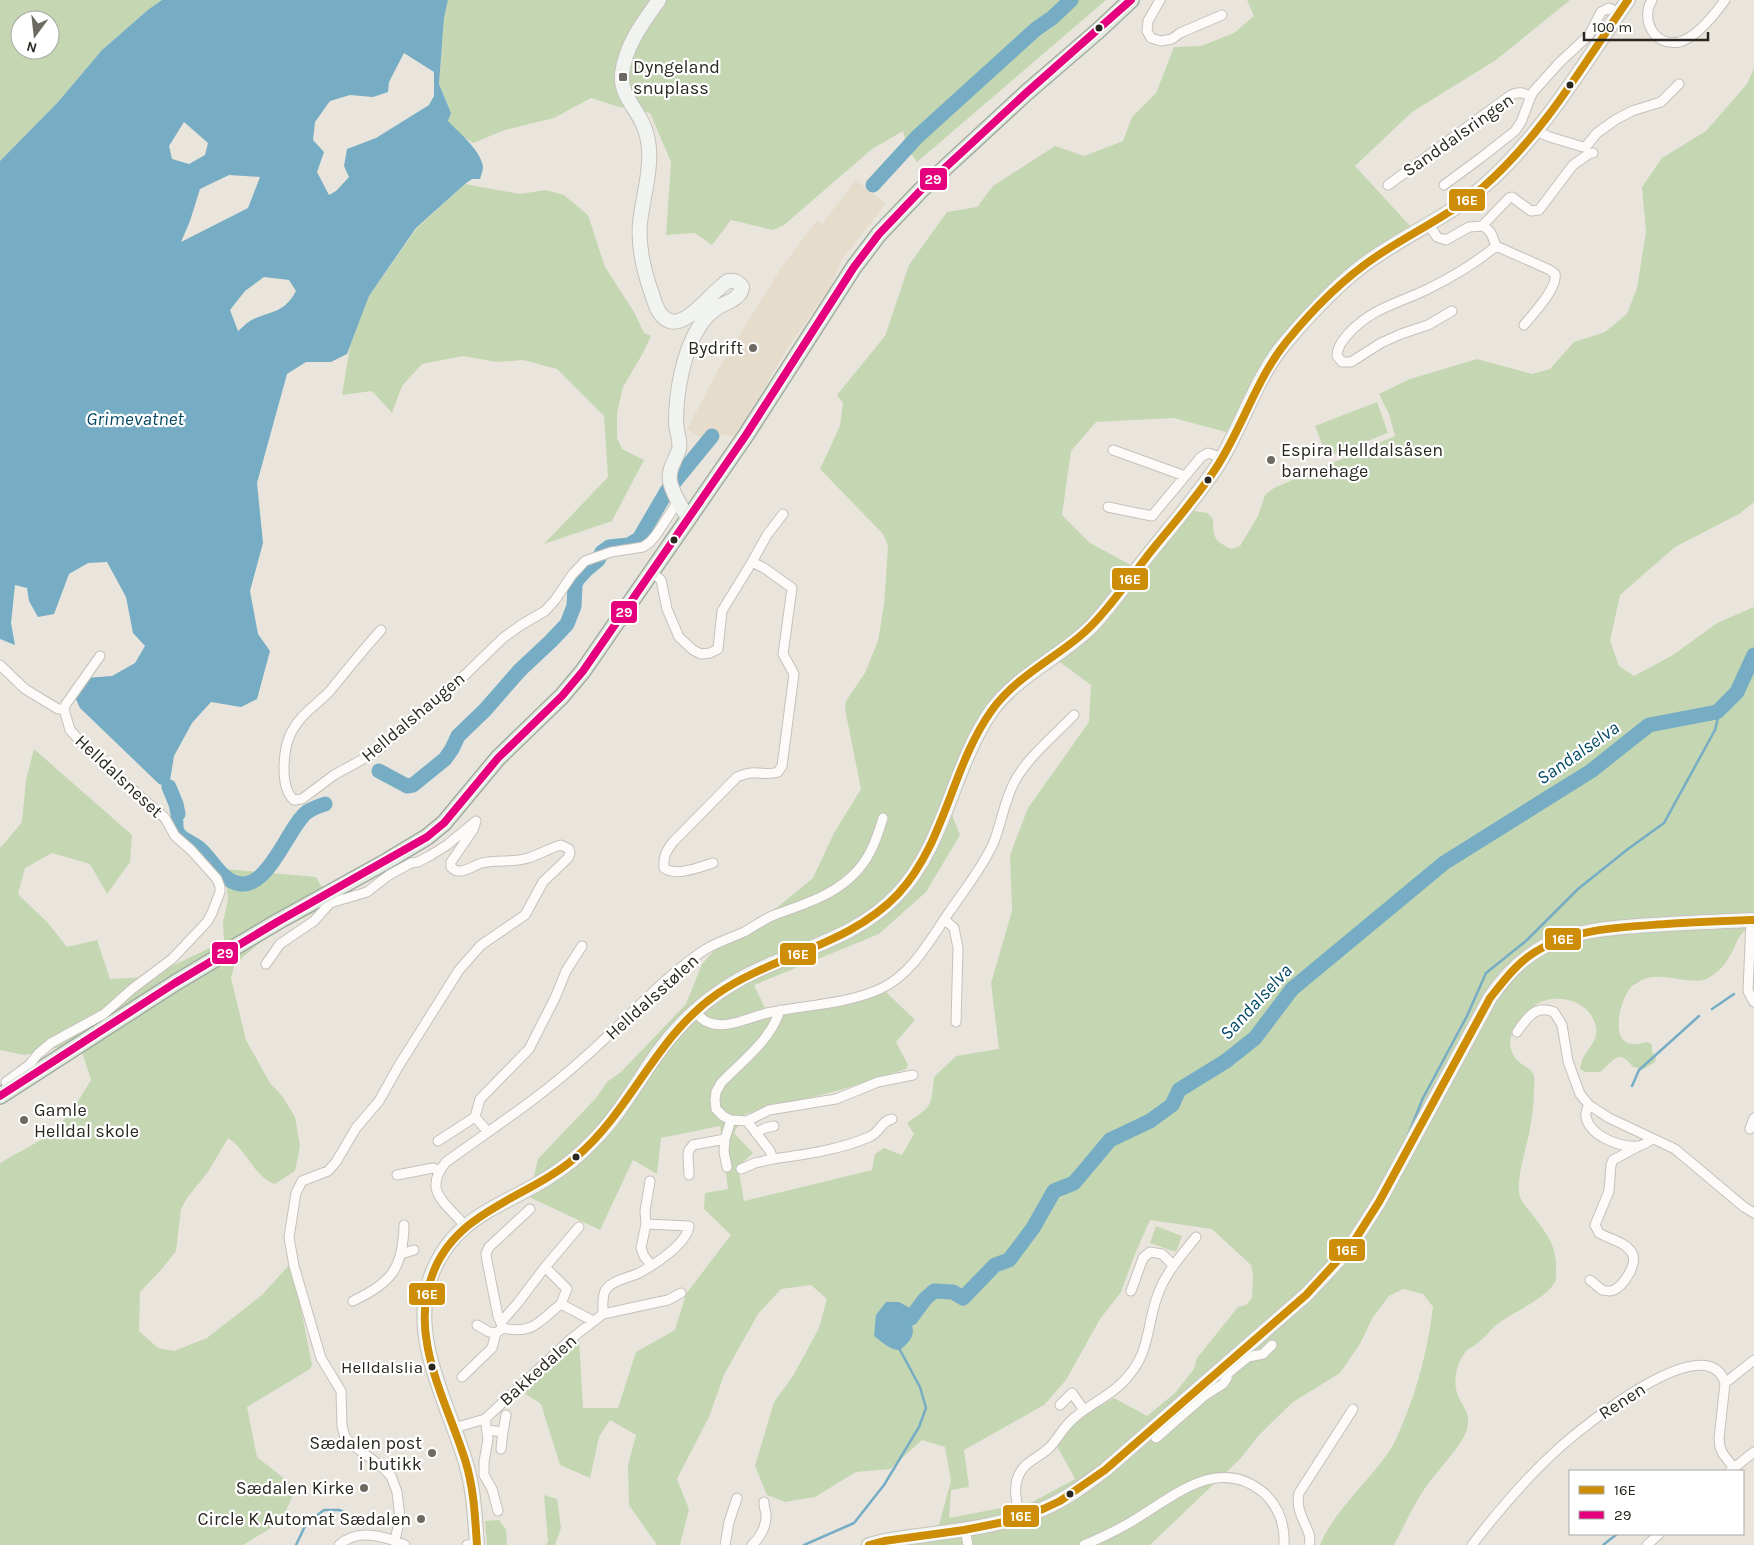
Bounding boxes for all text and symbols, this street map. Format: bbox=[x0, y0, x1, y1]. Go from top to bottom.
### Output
north arrow bbox=[10, 10, 60, 60]
scale bar bbox=[1584, 10, 1708, 42]
text: 100 m bbox=[1592, 18, 1632, 36]
unlabelled marker bbox=[1094, 23, 1104, 33]
text: N bbox=[25, 38, 39, 57]
place label: Dyngeland snuplass bbox=[633, 56, 720, 99]
marker: Dyngeland snuplass bbox=[617, 71, 629, 83]
unlabelled marker bbox=[1565, 80, 1575, 90]
street label: Sanddalsringen bbox=[1398, 89, 1518, 181]
line badge: 29 bbox=[919, 167, 948, 191]
text: 29 bbox=[924, 171, 942, 188]
line badge: 16E bbox=[1448, 188, 1486, 212]
text: 16E bbox=[1456, 192, 1478, 209]
place label: Bydrift bbox=[688, 337, 743, 359]
marker: Bydrift bbox=[747, 342, 759, 354]
water label: Grimevatnet bbox=[86, 408, 184, 430]
place label: Espira Helldalsåsen barnehage bbox=[1281, 439, 1443, 482]
marker: Espira Helldalsåsen barnehage bbox=[1265, 454, 1277, 466]
unlabelled marker bbox=[1203, 475, 1213, 485]
unlabelled marker bbox=[669, 535, 679, 545]
line badge: 16E bbox=[1111, 567, 1149, 591]
text: 16E bbox=[1119, 571, 1141, 588]
line badge: 29 bbox=[610, 600, 638, 624]
text: 29 bbox=[615, 604, 633, 621]
street label: Helldalshaugen bbox=[357, 667, 469, 767]
water label: Sandalselva bbox=[1533, 717, 1623, 789]
street label: Helldalsneset bbox=[71, 730, 168, 822]
line badge: 16E bbox=[1544, 927, 1582, 951]
text: 16E bbox=[1552, 931, 1574, 948]
line badge: 29 bbox=[211, 941, 239, 965]
line badge: 16E bbox=[779, 942, 817, 966]
text: 29 bbox=[216, 945, 234, 962]
text: 16E bbox=[787, 946, 809, 963]
street label: Helldalsstølen bbox=[601, 949, 703, 1045]
water label: Sandalselva bbox=[1215, 960, 1297, 1044]
place label: Gamle Helldal skole bbox=[34, 1099, 139, 1142]
marker: Gamle Helldal skole bbox=[18, 1114, 30, 1126]
unlabelled marker bbox=[571, 1152, 581, 1162]
line badge: 16E bbox=[1328, 1238, 1366, 1262]
text: 16E bbox=[1336, 1242, 1358, 1259]
line badge: 16E bbox=[408, 1282, 446, 1306]
text: 16E bbox=[416, 1286, 438, 1303]
street label: Bakkedalen bbox=[495, 1330, 581, 1410]
place label: Helldalslia bbox=[341, 1357, 423, 1377]
marker: Helldalslia bbox=[427, 1362, 437, 1372]
street label: Renen bbox=[1595, 1378, 1649, 1424]
place label: Sædalen post i butikk bbox=[309, 1432, 422, 1475]
marker: Sædalen post i butikk bbox=[426, 1447, 438, 1459]
legend bbox=[1569, 1470, 1744, 1535]
place label: Sædalen Kirke bbox=[236, 1477, 354, 1499]
text: 16E bbox=[1614, 1481, 1636, 1499]
marker: Sædalen Kirke bbox=[358, 1482, 370, 1494]
unlabelled marker bbox=[1065, 1489, 1075, 1499]
line badge: 16E bbox=[1002, 1504, 1040, 1528]
text: 29 bbox=[1614, 1506, 1631, 1524]
place label: Circle K Automat Sædalen bbox=[198, 1508, 411, 1530]
text: 16E bbox=[1010, 1508, 1032, 1525]
marker: Circle K Automat Sædalen bbox=[415, 1513, 427, 1525]

